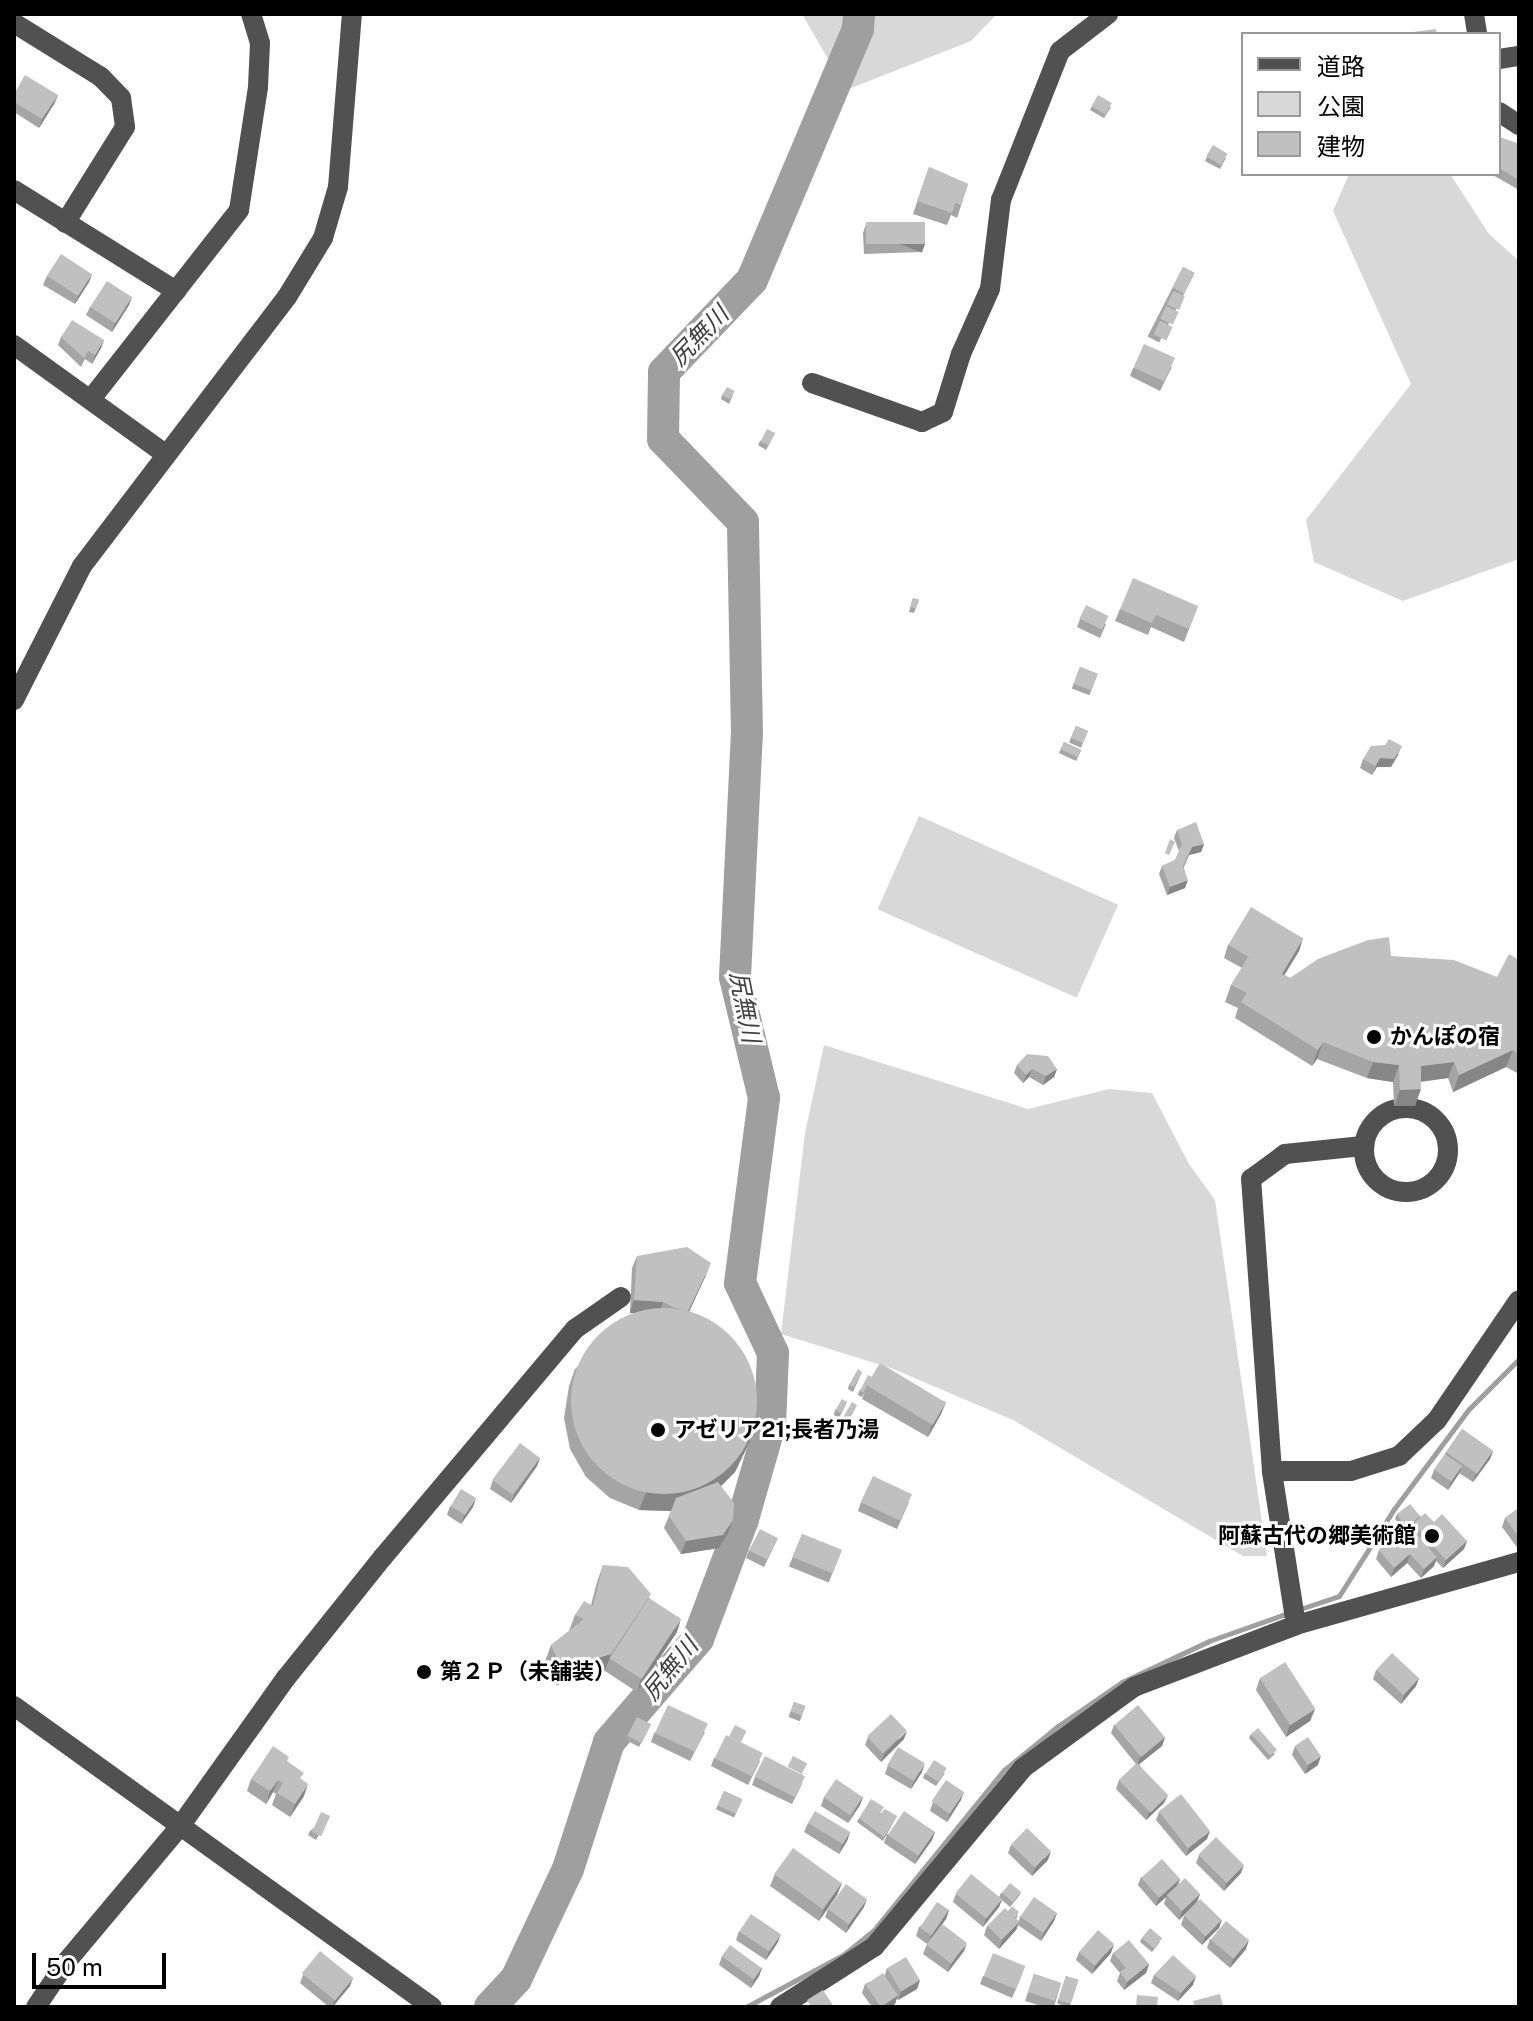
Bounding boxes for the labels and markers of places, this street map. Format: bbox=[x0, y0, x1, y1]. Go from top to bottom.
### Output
place label: かんぽの宿 bbox=[1390, 1024, 1500, 1050]
marker: かんぽの宿 bbox=[1365, 1028, 1383, 1046]
place label: アゼリア21;長者乃湯 bbox=[674, 1417, 880, 1443]
marker: アゼリア21;長者乃湯 bbox=[649, 1421, 667, 1439]
place label: 阿蘇古代の郷美術館 bbox=[1218, 1523, 1416, 1549]
marker: 阿蘇古代の郷美術館 bbox=[1423, 1527, 1441, 1545]
place label: 第２Ｐ（未舗装） bbox=[440, 1659, 616, 1685]
marker: 第２Ｐ（未舗装） bbox=[415, 1663, 433, 1681]

